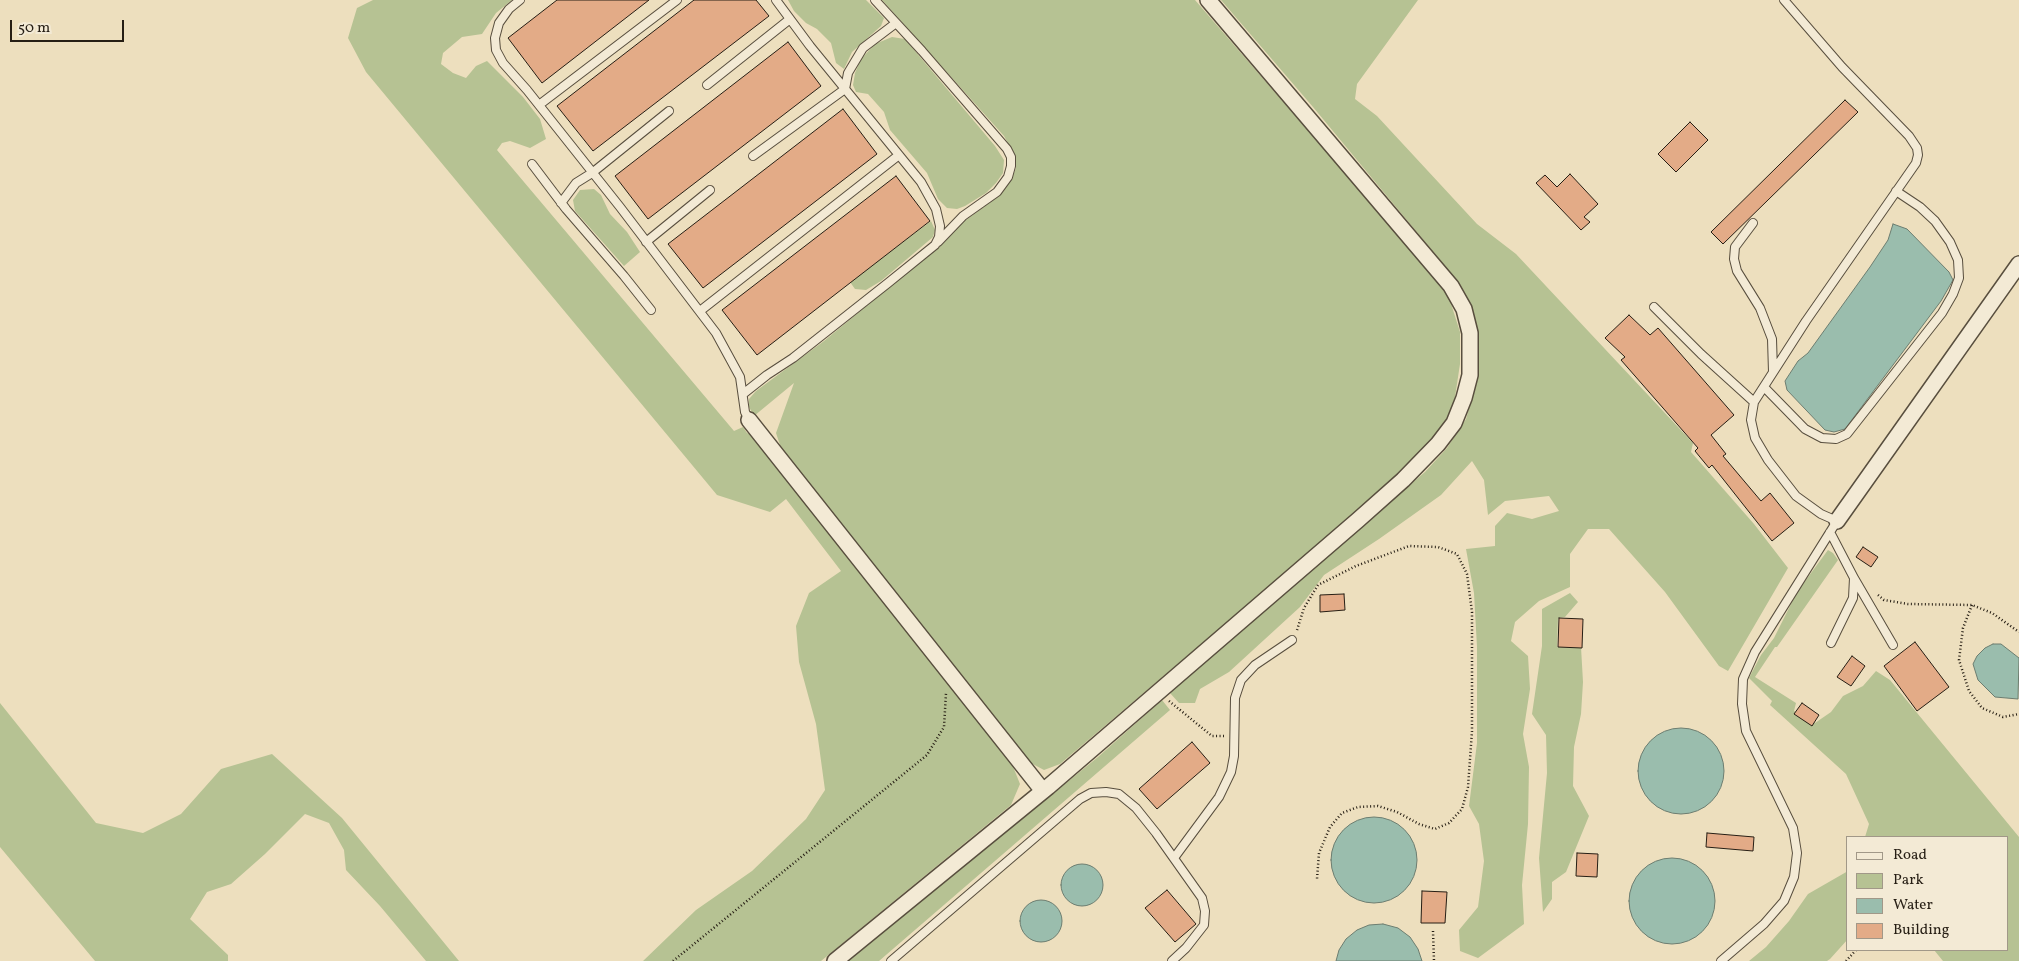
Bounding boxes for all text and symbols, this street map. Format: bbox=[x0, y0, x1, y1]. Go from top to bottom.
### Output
scale bar bbox=[12, 10, 126, 42]
text: 50 m bbox=[18, 18, 50, 39]
legend bbox=[1846, 836, 2009, 951]
text: Road bbox=[1893, 845, 1927, 866]
text: Park bbox=[1893, 870, 1924, 891]
text: Water bbox=[1893, 895, 1933, 916]
text: Building bbox=[1893, 920, 1949, 941]

